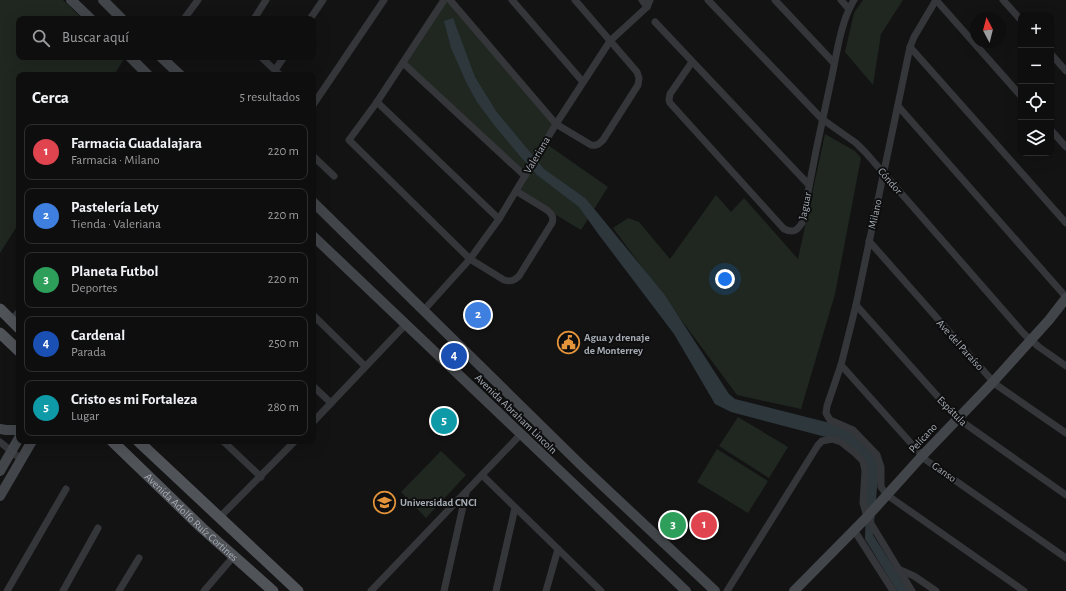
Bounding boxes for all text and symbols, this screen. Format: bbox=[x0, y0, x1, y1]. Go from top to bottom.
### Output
north arrow bbox=[970, 12, 1006, 48]
map controls bbox=[1018, 12, 1054, 156]
button: + bbox=[1018, 12, 1054, 48]
search box bbox=[16, 16, 316, 60]
icon: search bbox=[30, 27, 52, 49]
text: Buscar aquí bbox=[62, 30, 129, 45]
button: − bbox=[1018, 48, 1054, 84]
button: locate bbox=[1018, 84, 1054, 120]
text: Cerca bbox=[32, 89, 69, 106]
text: 5 resultados bbox=[240, 91, 300, 104]
button: layers bbox=[1018, 120, 1054, 156]
street label: Valeriana bbox=[522, 135, 552, 175]
text: Farmacia Guadalajara bbox=[71, 136, 202, 151]
text: 1 bbox=[44, 145, 48, 158]
text: 220 m bbox=[268, 145, 299, 158]
text: Farmacia · Milano bbox=[71, 154, 160, 167]
street label: Cóndor bbox=[876, 166, 905, 197]
street label: Jaguar bbox=[797, 191, 813, 221]
street label: Milano bbox=[866, 198, 884, 230]
text: Pastelería Lety bbox=[71, 200, 159, 215]
text: 2 bbox=[43, 209, 49, 222]
text: 220 m bbox=[268, 209, 299, 222]
text: Tienda · Valeriana bbox=[71, 218, 161, 231]
text: Planeta Futbol bbox=[71, 264, 158, 279]
your location bbox=[715, 269, 735, 289]
text: 3 bbox=[43, 273, 49, 286]
text: 220 m bbox=[268, 273, 299, 286]
text: Deportes bbox=[71, 282, 117, 295]
pin: 2 bbox=[465, 300, 491, 330]
street label: Ave del Paraíso bbox=[935, 318, 985, 372]
text: Cardenal bbox=[71, 328, 125, 343]
public building icon: Agua y drenaje de Monterrey bbox=[556, 330, 582, 356]
place label: Agua y drenaje de Monterrey bbox=[584, 332, 650, 356]
text: 4 bbox=[43, 337, 49, 350]
text: 250 m bbox=[268, 337, 299, 350]
pin: 4 bbox=[441, 341, 467, 371]
text: Parada bbox=[71, 346, 106, 359]
street label: Avenida Abraham Lincoln bbox=[473, 372, 559, 456]
text: Cristo es mi Fortaleza bbox=[71, 392, 197, 407]
street label: Espátula bbox=[935, 394, 969, 428]
text: 5 bbox=[43, 401, 49, 414]
text: 280 m bbox=[268, 401, 299, 414]
pin: 5 bbox=[431, 406, 457, 436]
text: Lugar bbox=[71, 410, 99, 423]
street label: Pelícano bbox=[907, 421, 939, 455]
street label: Ganso bbox=[930, 460, 958, 484]
street label: Avenida Adolfo Ruíz Cortines bbox=[143, 471, 240, 563]
school or university icon: Universidad CNCI bbox=[371, 489, 397, 515]
place label: Universidad CNCI bbox=[400, 497, 477, 508]
pin: 3 bbox=[660, 510, 686, 540]
pin: 1 bbox=[691, 510, 717, 540]

